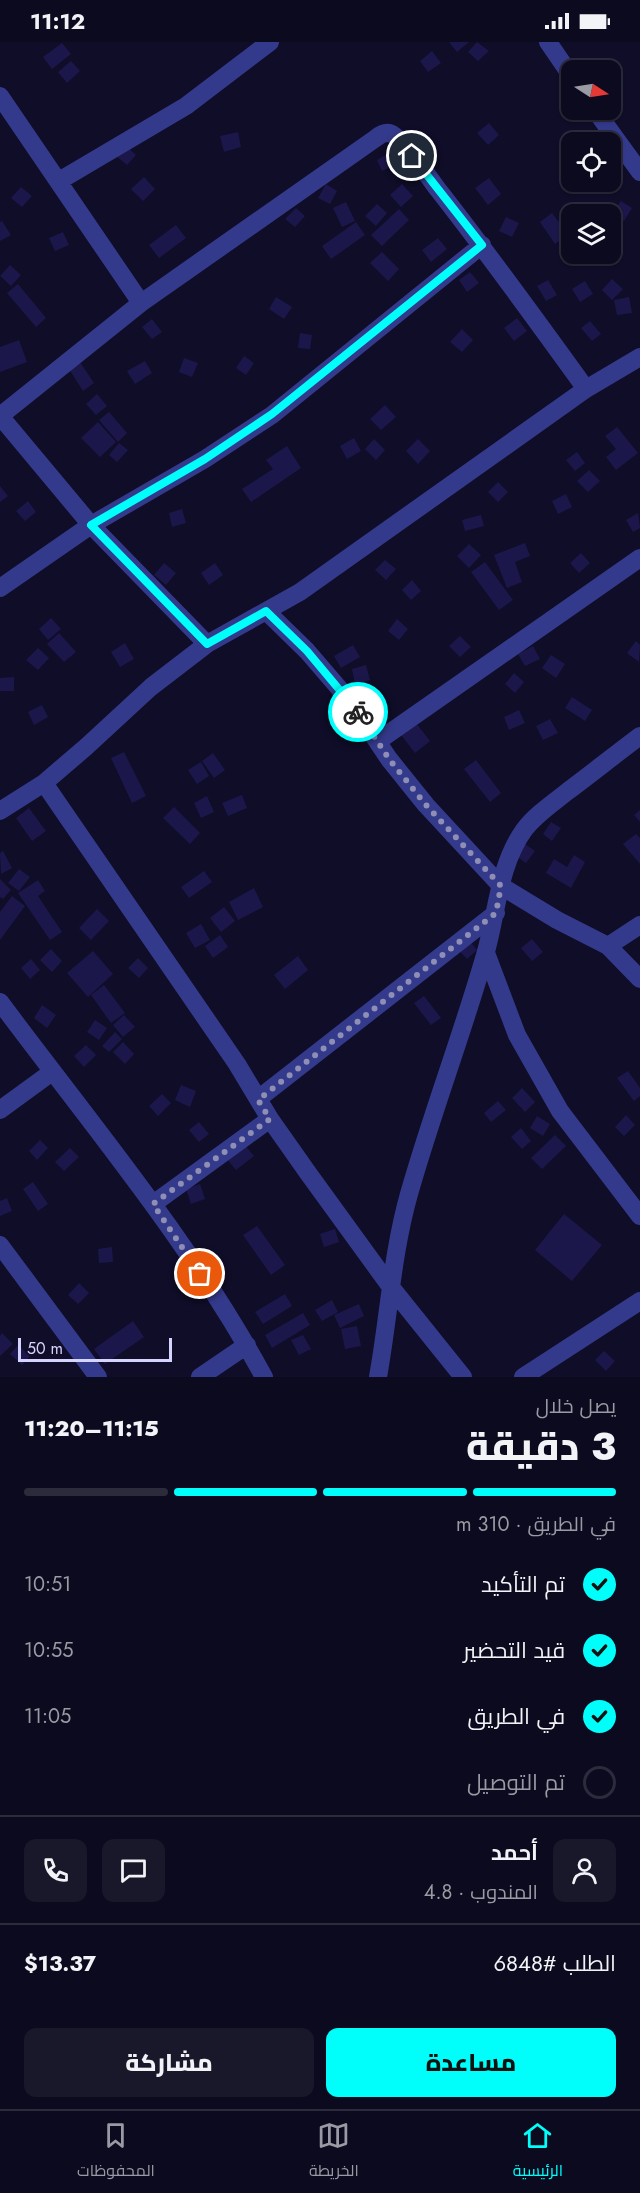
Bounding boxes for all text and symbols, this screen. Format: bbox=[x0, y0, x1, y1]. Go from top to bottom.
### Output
text: 11:12 bbox=[30, 5, 85, 37]
north arrow bbox=[561, 60, 621, 120]
map controls bbox=[561, 60, 621, 264]
pin bbox=[386, 130, 437, 181]
button: locate bbox=[561, 132, 621, 192]
icon: home bbox=[395, 139, 428, 172]
button: layers bbox=[561, 204, 621, 264]
courier bbox=[328, 682, 388, 742]
icon: bike bbox=[342, 696, 375, 729]
pin bbox=[174, 1248, 225, 1299]
icon: bag bbox=[183, 1257, 216, 1290]
scale bar bbox=[18, 1335, 172, 1362]
text: 50 m bbox=[27, 1337, 63, 1360]
text: يصل خلال bbox=[536, 1392, 616, 1421]
text: 11:15–11:20 bbox=[24, 1412, 159, 1444]
text: 3 دقيقة bbox=[466, 1418, 616, 1475]
text: في الطريق · 310 m bbox=[456, 1510, 616, 1539]
text: تم التأكيد bbox=[481, 1568, 565, 1600]
icon: check bbox=[583, 1568, 616, 1601]
text: 10:51 bbox=[24, 1570, 71, 1599]
text: قيد التحضير bbox=[463, 1634, 565, 1666]
icon: check bbox=[583, 1634, 616, 1667]
text: 10:55 bbox=[24, 1636, 74, 1665]
text: في الطريق bbox=[468, 1700, 565, 1732]
icon: check bbox=[583, 1700, 616, 1733]
text: 11:05 bbox=[24, 1702, 71, 1731]
text: تم التوصيل bbox=[467, 1766, 565, 1798]
text: أحمد bbox=[491, 1836, 538, 1868]
button: phone bbox=[24, 1839, 87, 1902]
button: chat bbox=[102, 1839, 165, 1902]
button: person bbox=[553, 1839, 616, 1902]
text: المندوب · 4.8 bbox=[424, 1878, 538, 1907]
text: $13.37 bbox=[24, 1947, 96, 1979]
text: الطلب #6848 bbox=[493, 1947, 616, 1979]
button: مشاركة bbox=[24, 2028, 314, 2097]
button: مساعدة bbox=[326, 2028, 616, 2097]
tab: المحفوظات bbox=[77, 2119, 155, 2185]
tab: الخريطة bbox=[309, 2119, 359, 2185]
tab: الرئيسية bbox=[513, 2119, 563, 2185]

